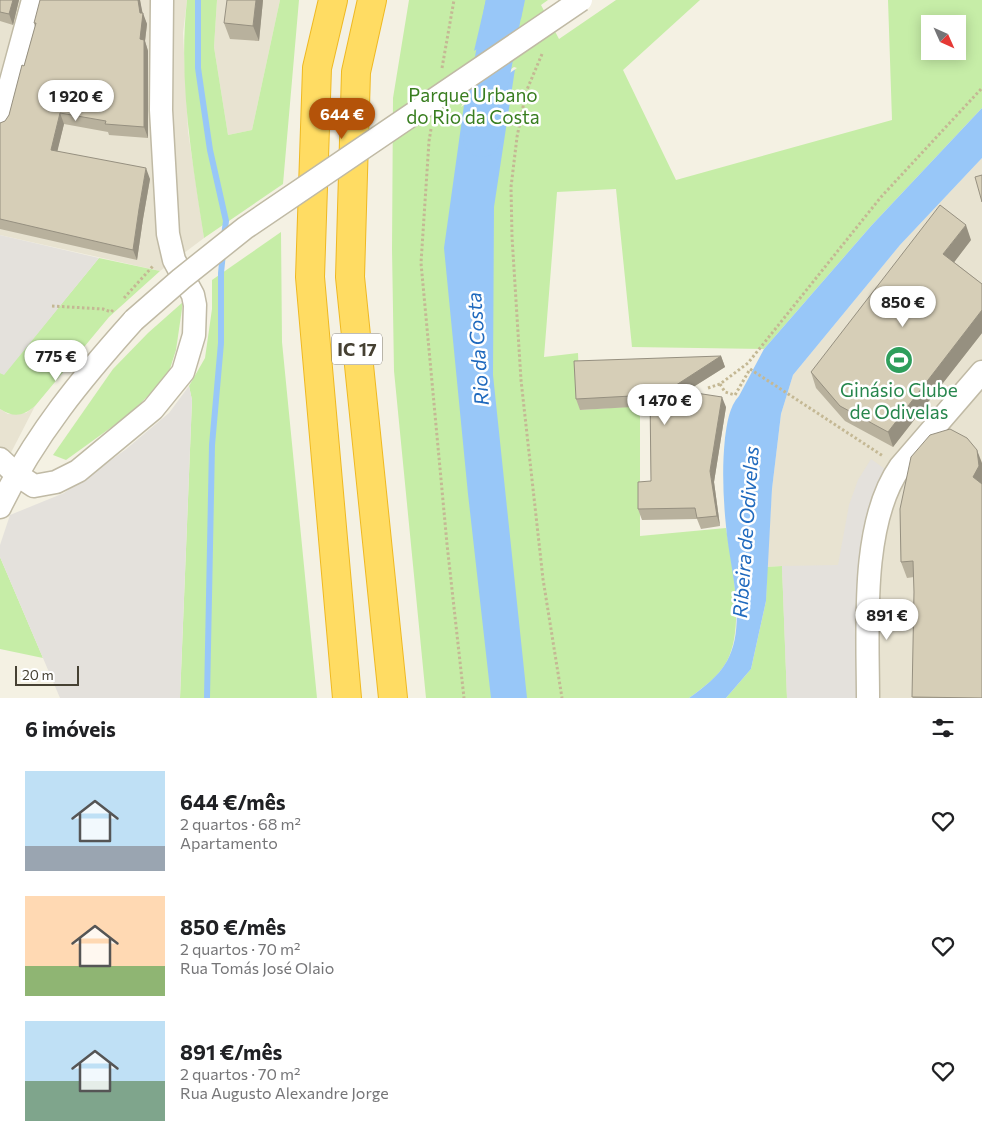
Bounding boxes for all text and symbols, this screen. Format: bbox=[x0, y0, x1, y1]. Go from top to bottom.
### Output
north arrow bbox=[921, 15, 966, 60]
map controls bbox=[921, 15, 966, 60]
pin: 1 920 € bbox=[30, 80, 122, 122]
park label: Parque Urbano do Rio da Costa bbox=[406, 83, 540, 128]
text: 1 920 € bbox=[49, 86, 103, 105]
pin: 644 € bbox=[307, 98, 377, 140]
text: 644 € bbox=[320, 104, 364, 123]
pin: 850 € bbox=[868, 286, 938, 328]
water label: Rio da Costa bbox=[461, 292, 493, 406]
text: 850 € bbox=[881, 292, 925, 311]
road number: IC 17 bbox=[332, 334, 382, 364]
pin: 775 € bbox=[21, 340, 91, 382]
sports icon: Ginásio Clube de Odivelas bbox=[884, 345, 914, 375]
text: 775 € bbox=[35, 346, 77, 365]
place label: Ginásio Clube de Odivelas bbox=[840, 378, 958, 423]
pin: 1 470 € bbox=[619, 384, 711, 426]
text: 1 470 € bbox=[638, 390, 692, 409]
water label: Ribeira de Odivelas bbox=[727, 445, 763, 619]
pin: 891 € bbox=[852, 598, 922, 641]
text: 891 € bbox=[866, 605, 908, 624]
scale bar bbox=[15, 663, 79, 686]
text: 20 m bbox=[22, 666, 54, 683]
icon: filters bbox=[929, 714, 957, 742]
text: 6 imóveis bbox=[25, 716, 116, 741]
text: 644 €/mês bbox=[180, 789, 286, 814]
icon: home bbox=[65, 791, 125, 851]
icon: heart bbox=[929, 807, 957, 835]
text: 2 quartos · 68 m² bbox=[180, 814, 301, 833]
text: Apartamento bbox=[180, 833, 278, 852]
text: 850 €/mês bbox=[180, 914, 286, 939]
icon: home bbox=[65, 916, 125, 976]
icon: heart bbox=[929, 932, 957, 960]
text: 2 quartos · 70 m² bbox=[180, 939, 300, 958]
text: Rua Tomás José Olaio bbox=[180, 958, 334, 977]
text: 891 €/mês bbox=[180, 1039, 282, 1064]
icon: home bbox=[65, 1041, 125, 1101]
icon: heart bbox=[929, 1057, 957, 1085]
text: 2 quartos · 70 m² bbox=[180, 1064, 300, 1083]
text: Rua Augusto Alexandre Jorge bbox=[180, 1083, 389, 1102]

